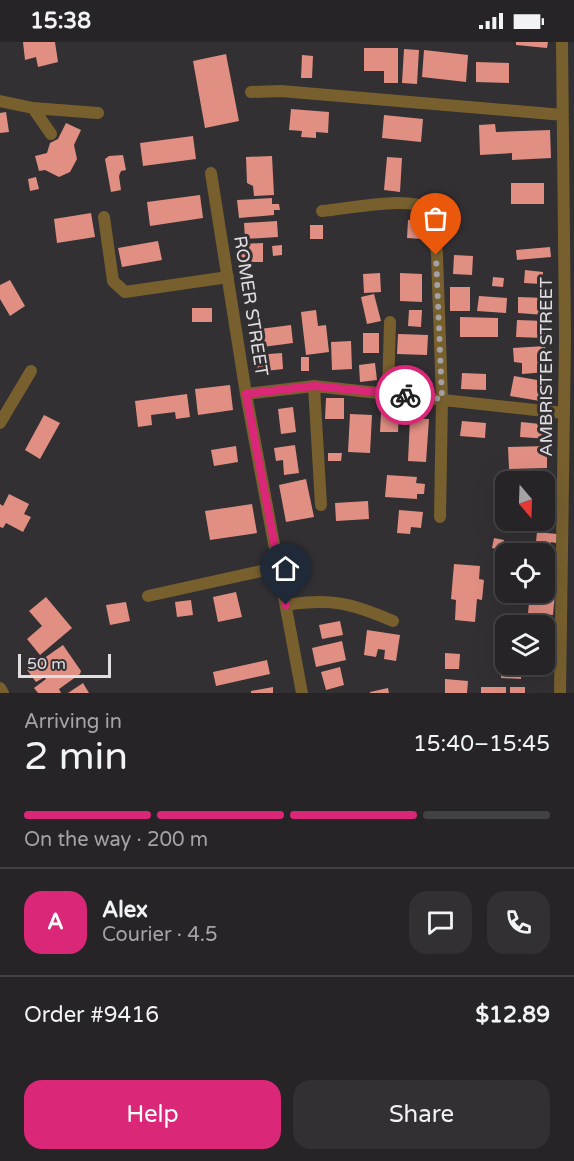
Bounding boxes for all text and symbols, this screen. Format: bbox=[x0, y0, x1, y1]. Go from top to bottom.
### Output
text: 15:38 bbox=[30, 8, 91, 34]
pin bbox=[410, 193, 461, 255]
icon: bag bbox=[419, 202, 452, 235]
street label: ROMER STREET bbox=[229, 234, 273, 378]
street label: AMBRISTER STREET bbox=[535, 277, 557, 457]
courier bbox=[375, 365, 435, 425]
icon: bike bbox=[389, 379, 422, 412]
north arrow bbox=[495, 471, 555, 531]
map controls bbox=[495, 471, 555, 675]
pin bbox=[260, 543, 311, 605]
button: locate bbox=[495, 543, 555, 603]
icon: home bbox=[269, 552, 302, 585]
button: layers bbox=[495, 615, 555, 675]
scale bar bbox=[18, 651, 111, 678]
text: 50 m bbox=[27, 654, 66, 674]
text: Arriving in bbox=[24, 710, 122, 734]
text: 15:40–15:45 bbox=[413, 731, 550, 757]
text: 2 min bbox=[24, 733, 128, 780]
text: On the way · 200 m bbox=[24, 828, 208, 852]
button: chat bbox=[409, 891, 472, 954]
button: phone bbox=[487, 891, 550, 954]
text: Alex bbox=[102, 897, 148, 923]
text: A bbox=[47, 909, 64, 935]
text: Courier · 4.5 bbox=[102, 923, 217, 947]
text: Order #9416 bbox=[24, 1002, 159, 1028]
text: $12.89 bbox=[476, 1002, 550, 1028]
button: Help bbox=[24, 1080, 281, 1149]
button: Share bbox=[293, 1080, 550, 1149]

